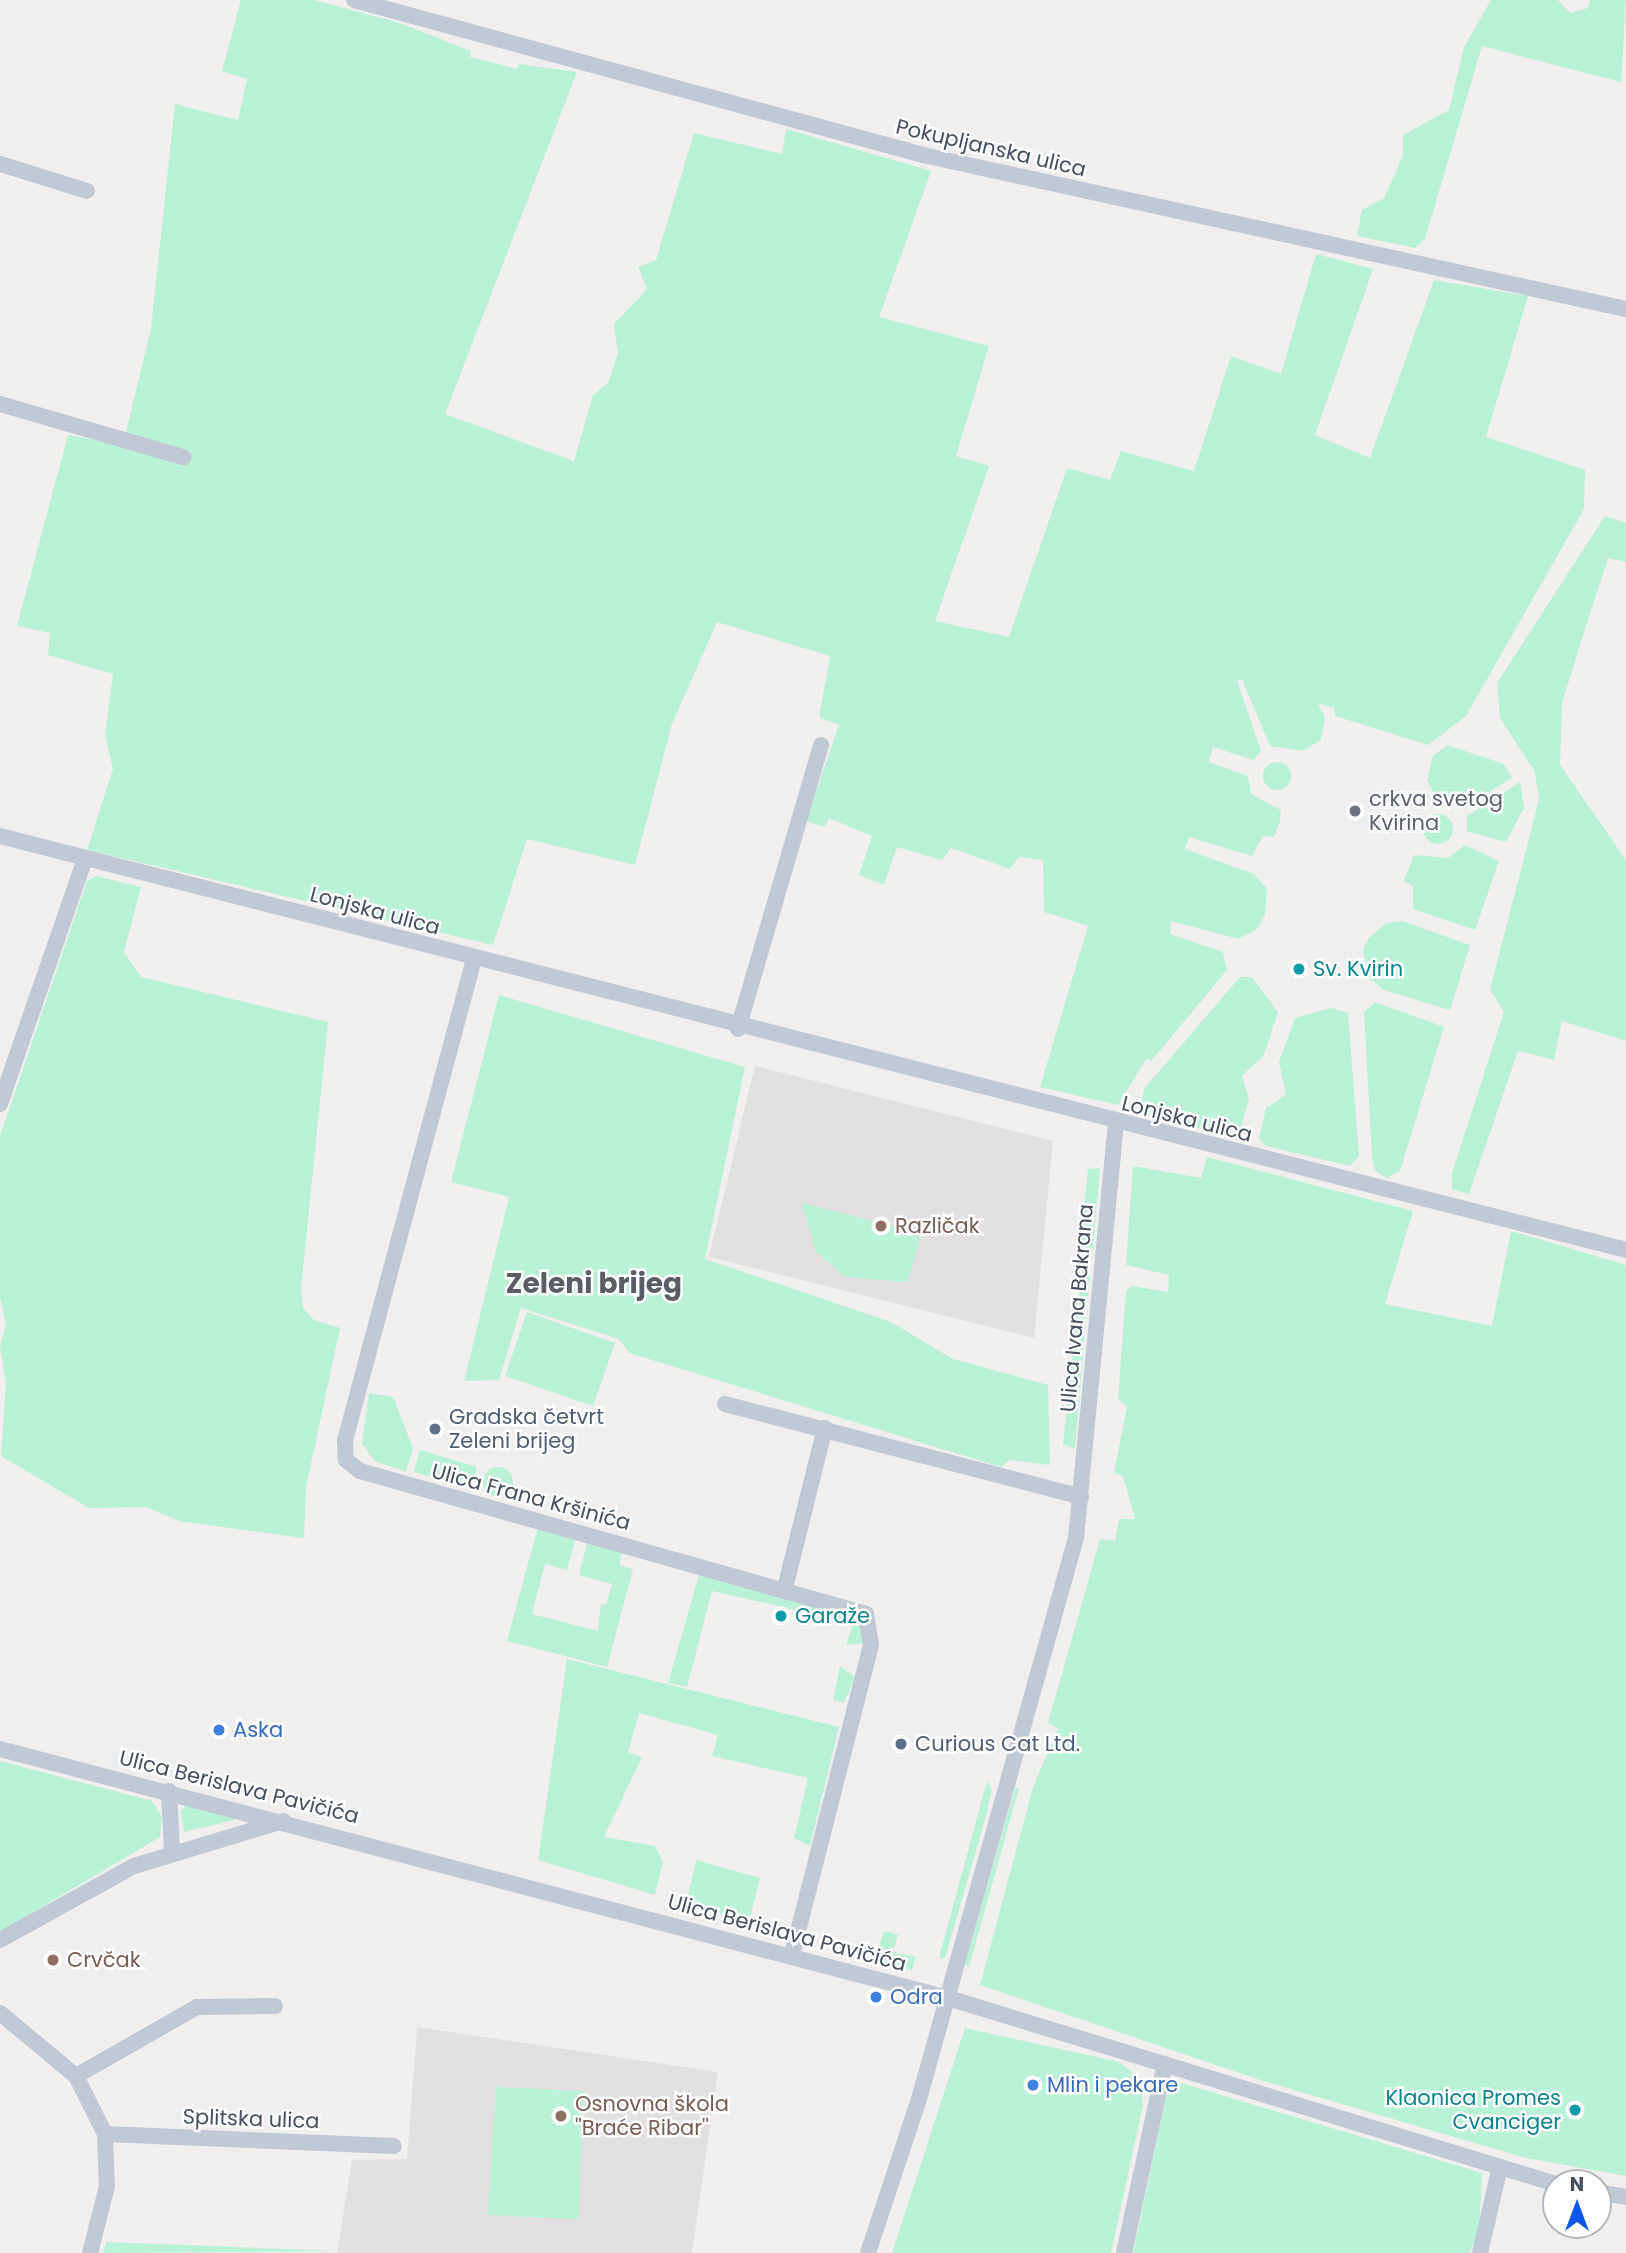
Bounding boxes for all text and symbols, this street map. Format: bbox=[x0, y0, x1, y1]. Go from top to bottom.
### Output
street label: Pokupljanska ulica bbox=[893, 114, 1089, 182]
place label: crkva svetog Kvirina bbox=[1369, 786, 1503, 836]
marker: crkva svetog Kvirina bbox=[1347, 803, 1363, 819]
street label: Lonjska ulica bbox=[307, 882, 443, 940]
place label: Sv. Kvirin bbox=[1313, 956, 1403, 982]
marker: Sv. Kvirin bbox=[1291, 961, 1307, 977]
street label: Lonjska ulica bbox=[1119, 1091, 1255, 1147]
street label: Ulica Ivana Bakrana bbox=[1055, 1203, 1099, 1413]
place label: Različak bbox=[895, 1213, 980, 1239]
marker: Različak bbox=[873, 1218, 889, 1234]
district label: Zeleni brijeg bbox=[506, 1267, 682, 1301]
place label: Gradska četvrt Zeleni brijeg bbox=[449, 1404, 604, 1454]
marker: Gradska četvrt Zeleni brijeg bbox=[427, 1421, 443, 1437]
street label: Ulica Frana Kršinića bbox=[429, 1458, 633, 1536]
place label: Garaže bbox=[795, 1603, 870, 1629]
marker: Garaže bbox=[773, 1608, 789, 1624]
place label: Aska bbox=[233, 1717, 283, 1743]
marker: Aska bbox=[211, 1722, 227, 1738]
place label: Curious Cat Ltd. bbox=[915, 1731, 1080, 1757]
marker: Curious Cat Ltd. bbox=[893, 1736, 909, 1752]
street label: Ulica Berislava Pavičića bbox=[117, 1745, 361, 1829]
street label: Ulica Berislava Pavičića bbox=[665, 1889, 909, 1977]
place label: Crvčak bbox=[67, 1947, 141, 1973]
marker: Crvčak bbox=[45, 1952, 61, 1968]
place label: Odra bbox=[890, 1984, 943, 2010]
marker: Odra bbox=[868, 1989, 884, 2005]
place label: Mlin i pekare bbox=[1047, 2072, 1178, 2098]
marker: Mlin i pekare bbox=[1025, 2077, 1041, 2093]
place label: Klaonica Promes Cvanciger bbox=[1385, 2085, 1561, 2135]
place label: Osnovna škola ''Braće Ribar'' bbox=[575, 2091, 729, 2141]
marker: Klaonica Promes Cvanciger bbox=[1567, 2102, 1583, 2118]
street label: Splitska ulica bbox=[182, 2104, 320, 2134]
marker: Osnovna škola ''Braće Ribar'' bbox=[553, 2108, 569, 2124]
north arrow bbox=[1542, 2169, 1612, 2239]
text: N bbox=[1570, 2171, 1584, 2198]

